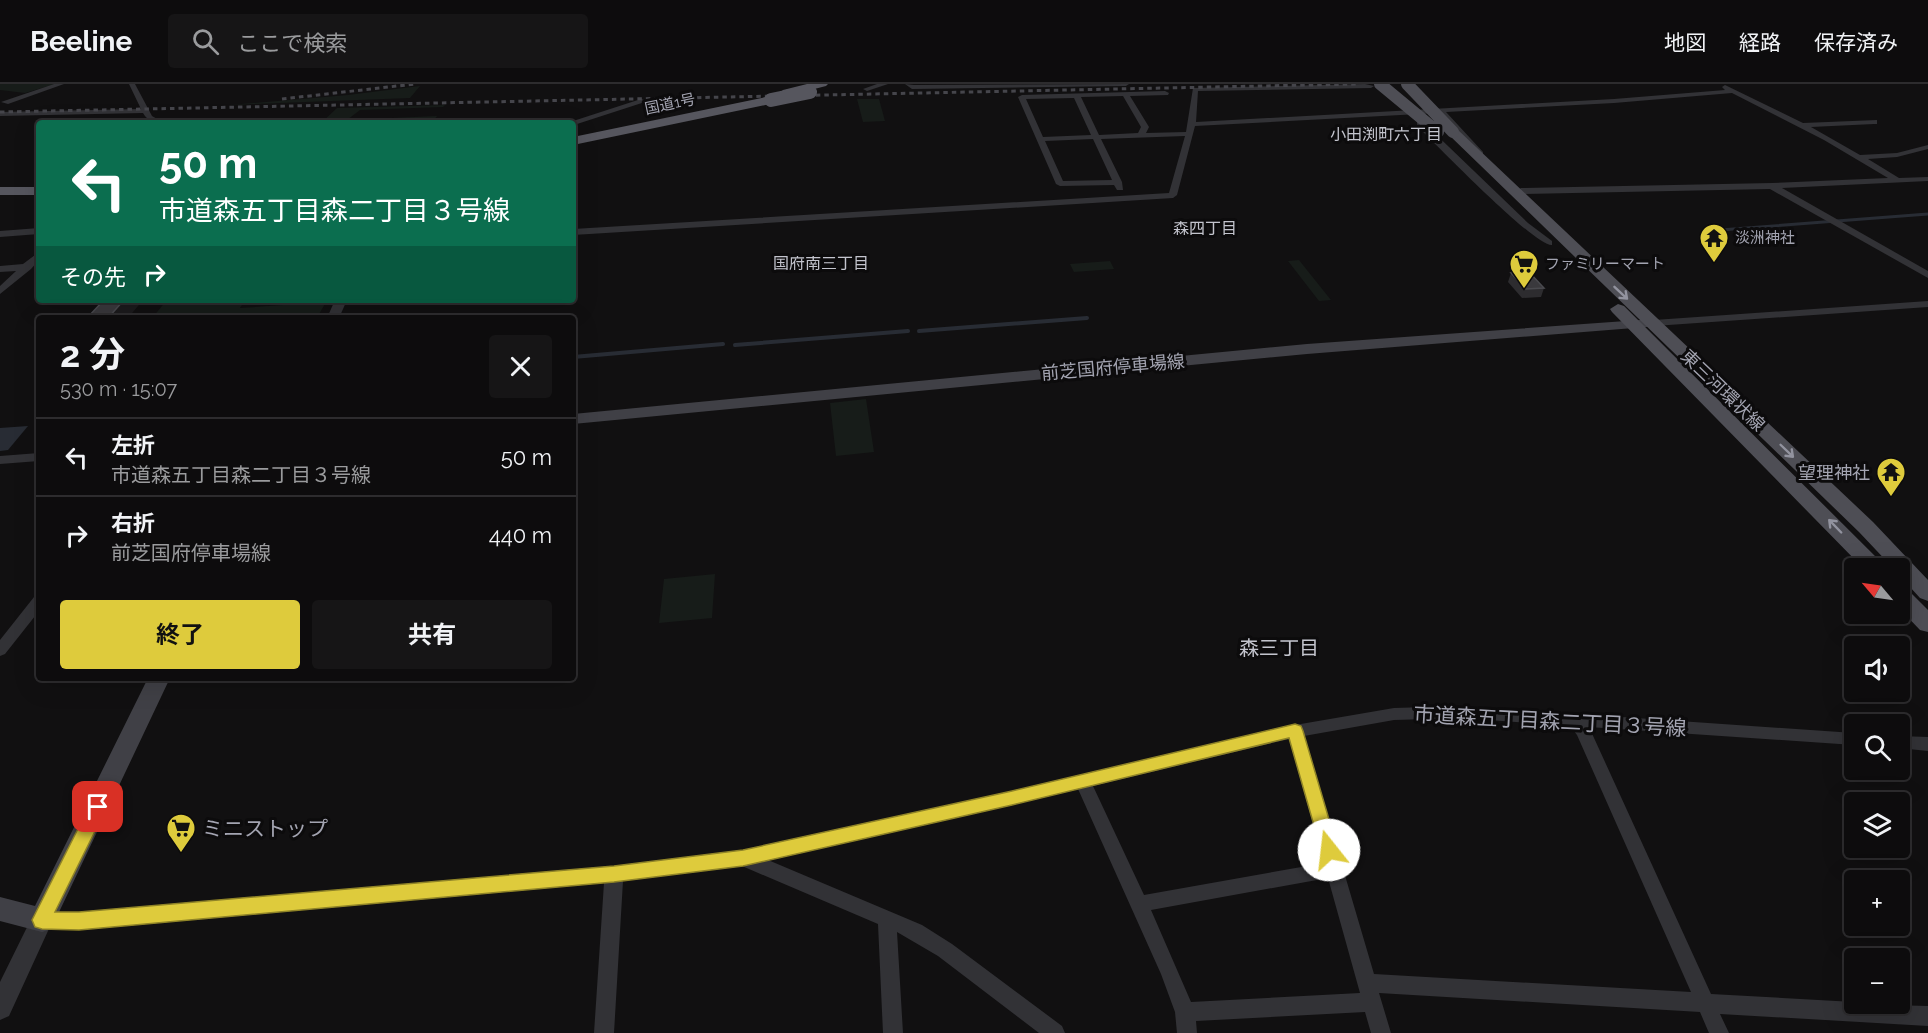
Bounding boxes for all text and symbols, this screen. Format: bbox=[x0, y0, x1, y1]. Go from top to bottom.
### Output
search box bbox=[168, 14, 588, 68]
text: Beeline bbox=[30, 25, 132, 58]
icon: search bbox=[189, 25, 222, 58]
text: ここで検索 bbox=[237, 30, 347, 56]
text: 地図 bbox=[1664, 30, 1706, 55]
text: 経路 bbox=[1739, 30, 1781, 55]
text: 保存済み bbox=[1814, 30, 1898, 55]
street label: 国道1号 bbox=[643, 90, 697, 118]
district label: 小田渕町六丁目 bbox=[1330, 125, 1442, 144]
text: 50 m bbox=[159, 139, 257, 188]
icon: left bbox=[60, 144, 138, 222]
text: 市道森五丁目森二丁目３号線 bbox=[159, 195, 510, 226]
district label: 森四丁目 bbox=[1173, 219, 1237, 238]
temple icon: 淡洲神社 bbox=[1698, 222, 1730, 264]
place label: 淡洲神社 bbox=[1735, 229, 1795, 247]
supermarket icon: ファミリーマート bbox=[1508, 248, 1540, 290]
district label: 国府南三丁目 bbox=[773, 254, 869, 273]
place label: ファミリーマート bbox=[1545, 255, 1665, 273]
icon: right bbox=[138, 258, 171, 291]
text: その先 bbox=[60, 264, 126, 290]
one-way arrow bbox=[1614, 286, 1629, 301]
text: 2 分 bbox=[60, 333, 125, 375]
button: close bbox=[489, 335, 552, 398]
street label: 東三河環状線 bbox=[1677, 345, 1769, 435]
street label: 前芝国府停車場線 bbox=[1040, 350, 1186, 384]
text: 530 m · 15:07 bbox=[60, 377, 177, 401]
text: 左折 bbox=[111, 432, 155, 458]
icon: left bbox=[60, 441, 93, 474]
text: 50 m bbox=[501, 444, 552, 470]
one-way arrow bbox=[1779, 444, 1794, 458]
temple icon: 望理神社 bbox=[1875, 456, 1907, 498]
place label: 望理神社 bbox=[1798, 462, 1870, 483]
text: 市道森五丁目森二丁目３号線 bbox=[111, 463, 371, 487]
text: 右折 bbox=[111, 510, 155, 536]
icon: right bbox=[60, 519, 93, 552]
one-way arrow bbox=[1827, 519, 1842, 534]
text: 440 m bbox=[489, 522, 552, 548]
text: 前芝国府停車場線 bbox=[111, 541, 271, 565]
north arrow bbox=[1844, 558, 1910, 624]
map controls bbox=[1844, 558, 1910, 1014]
button: 終了 bbox=[60, 600, 300, 669]
button: 共有 bbox=[312, 600, 552, 669]
district label: 森三丁目 bbox=[1239, 636, 1319, 660]
button: sound bbox=[1844, 636, 1910, 702]
street label: 市道森五丁目森二丁目３号線 bbox=[1413, 701, 1687, 741]
button: search bbox=[1844, 714, 1910, 780]
pin bbox=[72, 781, 123, 832]
icon: arrive bbox=[81, 790, 114, 823]
button: layers bbox=[1844, 792, 1910, 858]
supermarket icon: ミニストップ bbox=[165, 812, 197, 854]
place label: ミニストップ bbox=[202, 816, 328, 841]
position arrow bbox=[1297, 818, 1361, 882]
button: + bbox=[1844, 870, 1910, 936]
button: − bbox=[1844, 948, 1910, 1014]

